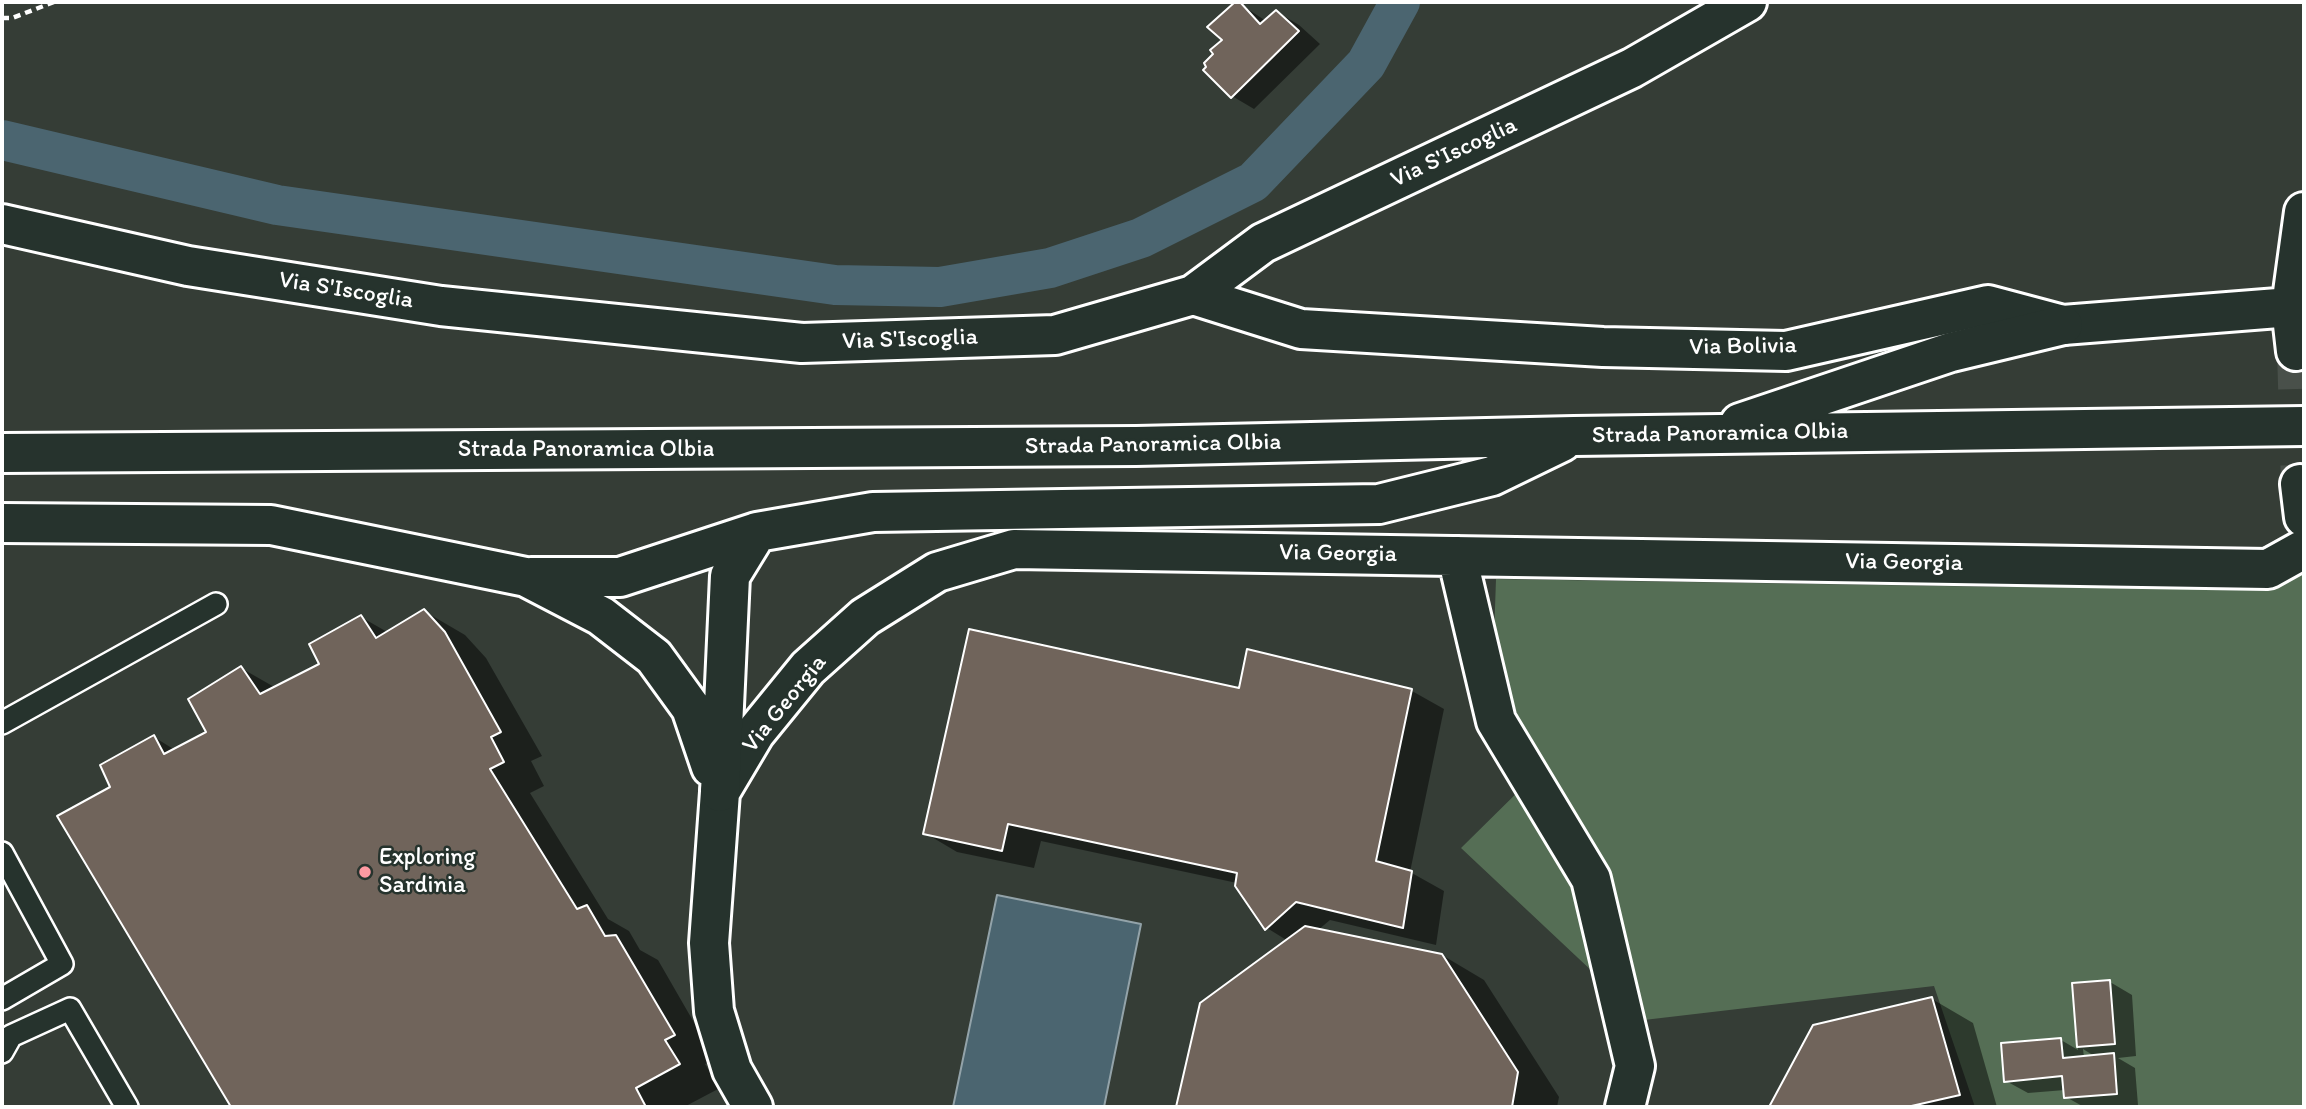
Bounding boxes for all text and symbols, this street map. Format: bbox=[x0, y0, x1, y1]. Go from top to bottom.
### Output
street label: Via S'Iscoglia bbox=[1386, 111, 1522, 195]
street label: Via S'Iscoglia bbox=[277, 266, 415, 316]
street label: Via S'Iscoglia bbox=[842, 323, 978, 357]
street label: Via Bolivia bbox=[1689, 332, 1797, 362]
street label: Strada Panoramica Olbia bbox=[1592, 417, 1848, 451]
street label: Strada Panoramica Olbia bbox=[1025, 428, 1281, 462]
street label: Strada Panoramica Olbia bbox=[458, 436, 714, 464]
street label: Via Georgia bbox=[1279, 539, 1397, 569]
street label: Via Georgia bbox=[1845, 548, 1963, 578]
street label: Via Georgia bbox=[737, 649, 833, 759]
place label: Exploring Sardinia bbox=[379, 844, 475, 900]
marker: Exploring Sardinia bbox=[357, 864, 373, 880]

